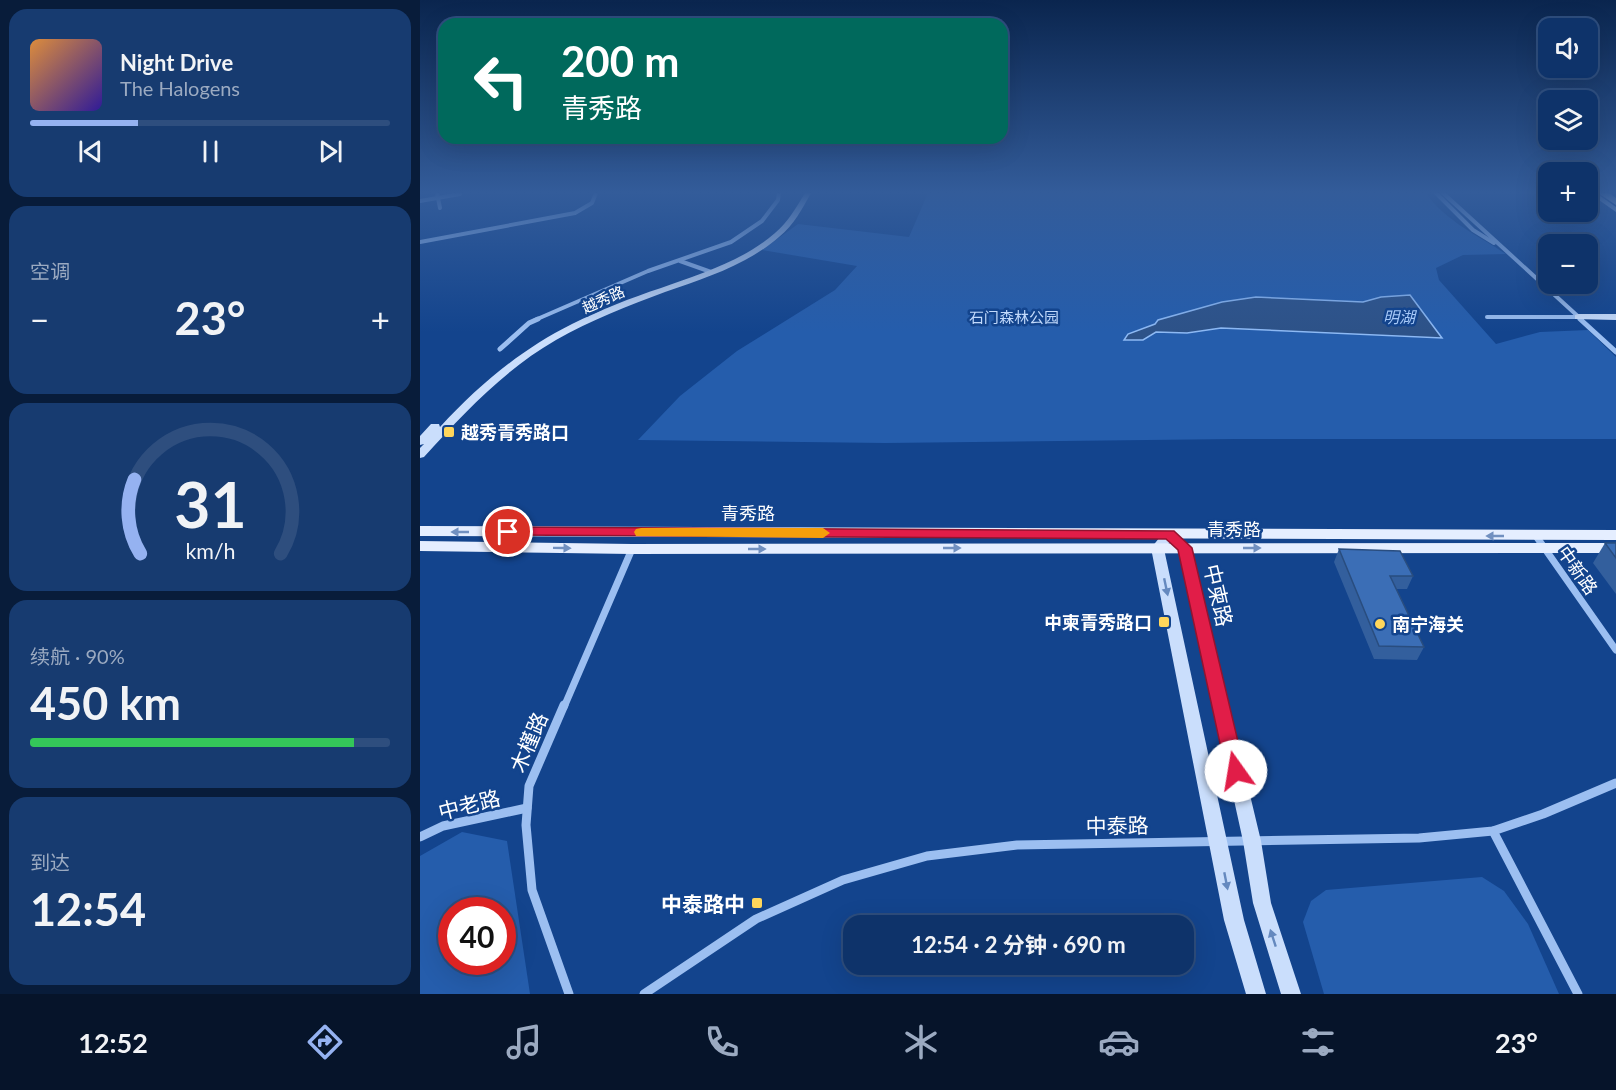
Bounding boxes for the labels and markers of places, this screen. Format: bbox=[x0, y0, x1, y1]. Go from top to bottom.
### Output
place label: 越秀青秀路口 bbox=[461, 421, 569, 443]
marker: 越秀青秀路口 bbox=[442, 425, 456, 439]
pin bbox=[482, 506, 533, 557]
place label: 中柬青秀路口 bbox=[1044, 611, 1152, 633]
place label: 南宁海关 bbox=[1392, 613, 1464, 635]
marker: 中柬青秀路口 bbox=[1157, 615, 1171, 629]
marker: 南宁海关 bbox=[1373, 617, 1387, 631]
place label: 中泰路中 bbox=[661, 891, 745, 916]
marker: 中泰路中 bbox=[750, 896, 764, 910]

